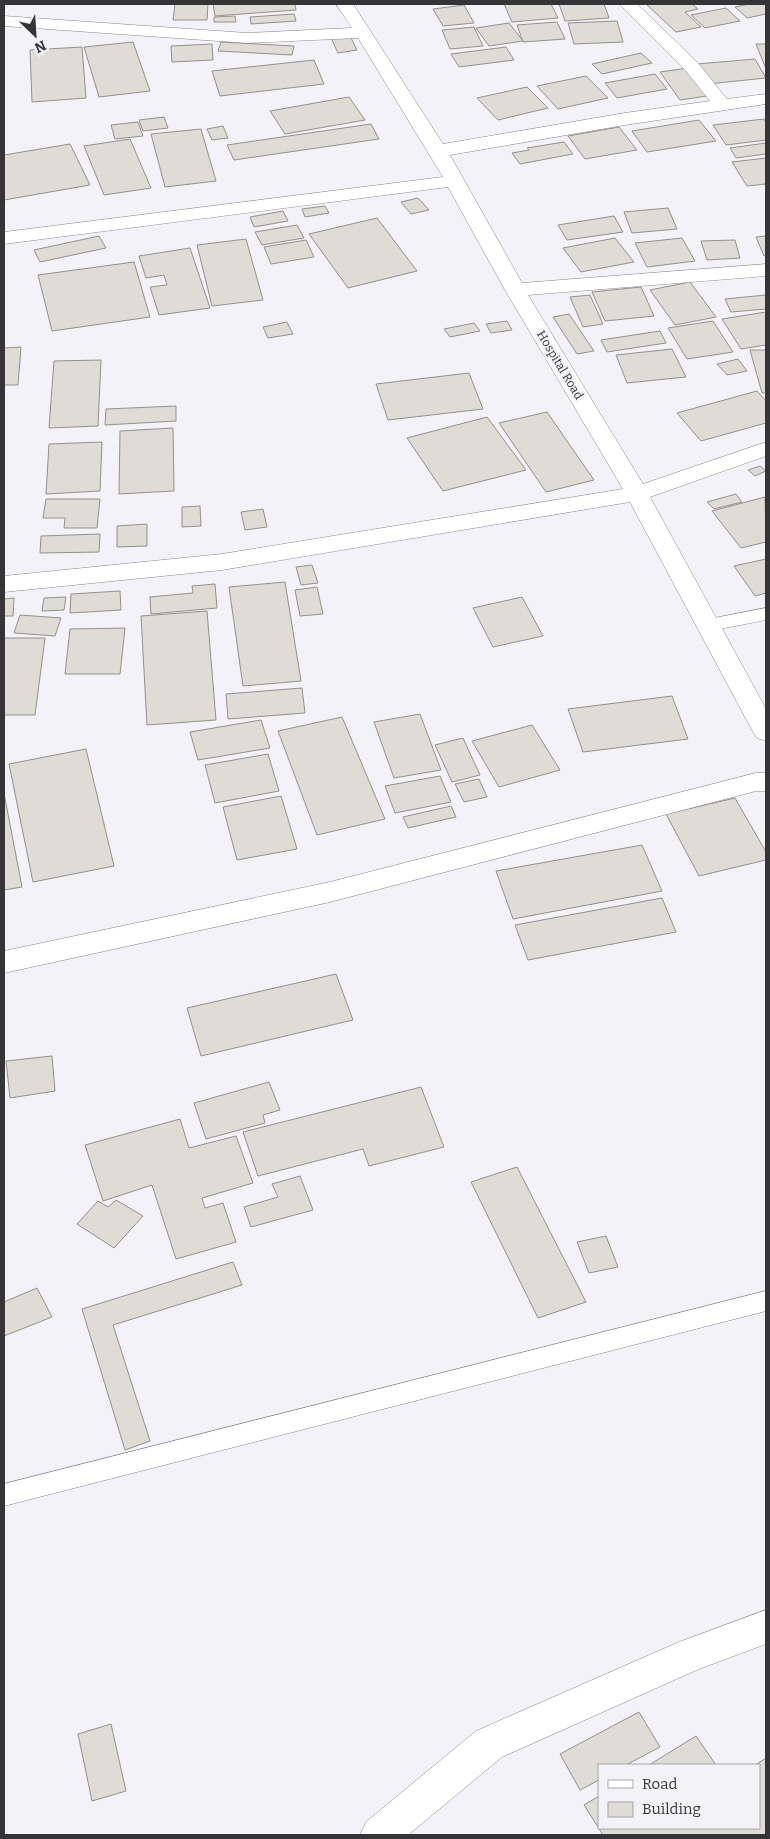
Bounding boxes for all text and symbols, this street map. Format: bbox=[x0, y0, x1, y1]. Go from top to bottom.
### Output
north arrow bbox=[10, 10, 60, 60]
text: N bbox=[32, 36, 49, 56]
street label: Hospital Road bbox=[534, 328, 586, 402]
legend bbox=[598, 1764, 760, 1829]
text: Road bbox=[642, 1775, 677, 1793]
text: Building bbox=[642, 1800, 701, 1818]

